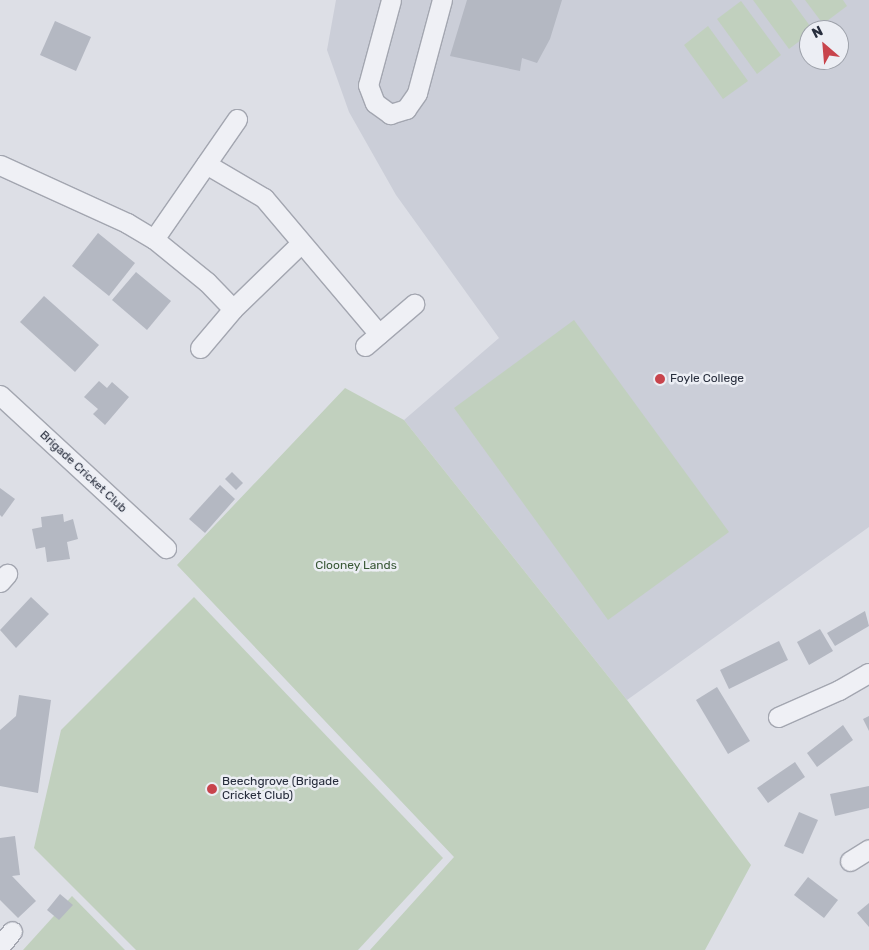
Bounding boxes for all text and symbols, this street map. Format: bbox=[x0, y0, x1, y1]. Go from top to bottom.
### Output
north arrow bbox=[799, 20, 849, 70]
text: N bbox=[809, 22, 826, 42]
place label: Foyle College bbox=[670, 372, 744, 386]
marker: Foyle College bbox=[654, 373, 666, 385]
street label: Brigade Cricket Club bbox=[37, 428, 129, 516]
park label: Clooney Lands bbox=[315, 559, 397, 573]
place label: Beechgrove (Brigade Cricket Club) bbox=[222, 775, 339, 803]
marker: Beechgrove (Brigade Cricket Club) bbox=[206, 783, 218, 795]

